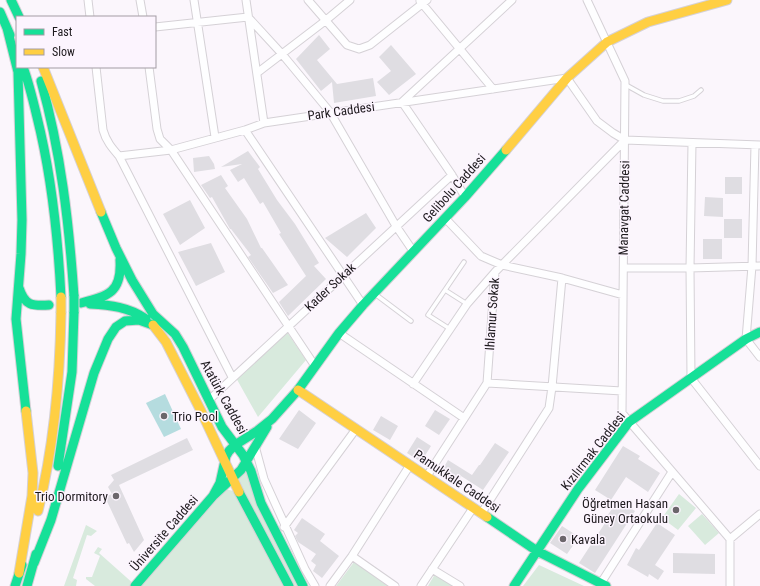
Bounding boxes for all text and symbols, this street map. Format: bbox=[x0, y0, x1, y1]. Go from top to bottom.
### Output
legend bbox=[16, 16, 156, 68]
text: Fast bbox=[52, 25, 73, 39]
text: Slow bbox=[52, 45, 75, 59]
street label: Park Caddesi bbox=[306, 99, 376, 123]
street label: Gelibolu Caddesi bbox=[420, 151, 488, 225]
street label: Manavgat Caddesi bbox=[616, 160, 632, 256]
street label: Kader Sokak bbox=[301, 260, 359, 314]
street label: Ihlamur Sokak bbox=[482, 277, 502, 351]
street label: Atatürk Caddesi bbox=[198, 358, 250, 436]
place label: Trio Pool bbox=[172, 409, 218, 424]
street label: Kızılırmak Caddesi bbox=[558, 409, 628, 493]
marker: Trio Pool bbox=[159, 411, 169, 421]
street label: Pamukkale Caddesi bbox=[411, 447, 503, 515]
place label: Trio Dormitory bbox=[35, 489, 109, 504]
marker: Trio Dormitory bbox=[111, 491, 121, 501]
street label: Üniversite Caddesi bbox=[127, 492, 201, 574]
place label: Öğretmen Hasan Güney Ortaokulu bbox=[582, 496, 668, 526]
marker: Öğretmen Hasan Güney Ortaokulu bbox=[671, 505, 681, 515]
place label: Kavala bbox=[571, 532, 605, 547]
marker: Kavala bbox=[558, 534, 568, 544]

